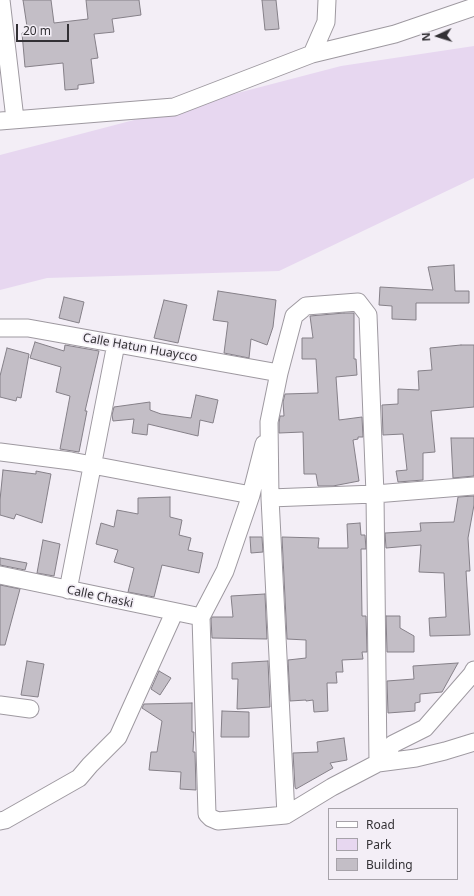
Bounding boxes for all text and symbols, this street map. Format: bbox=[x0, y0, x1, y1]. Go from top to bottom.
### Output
scale bar bbox=[18, 16, 71, 42]
north arrow bbox=[418, 16, 458, 56]
text: 20 m bbox=[23, 22, 51, 39]
text: N bbox=[418, 32, 433, 42]
street label: Calle Hatun Huaycco bbox=[82, 331, 198, 365]
street label: Calle Chaski bbox=[66, 583, 134, 611]
legend bbox=[328, 808, 458, 880]
text: Road bbox=[366, 816, 395, 833]
text: Park bbox=[366, 836, 391, 853]
text: Building bbox=[366, 856, 413, 873]

